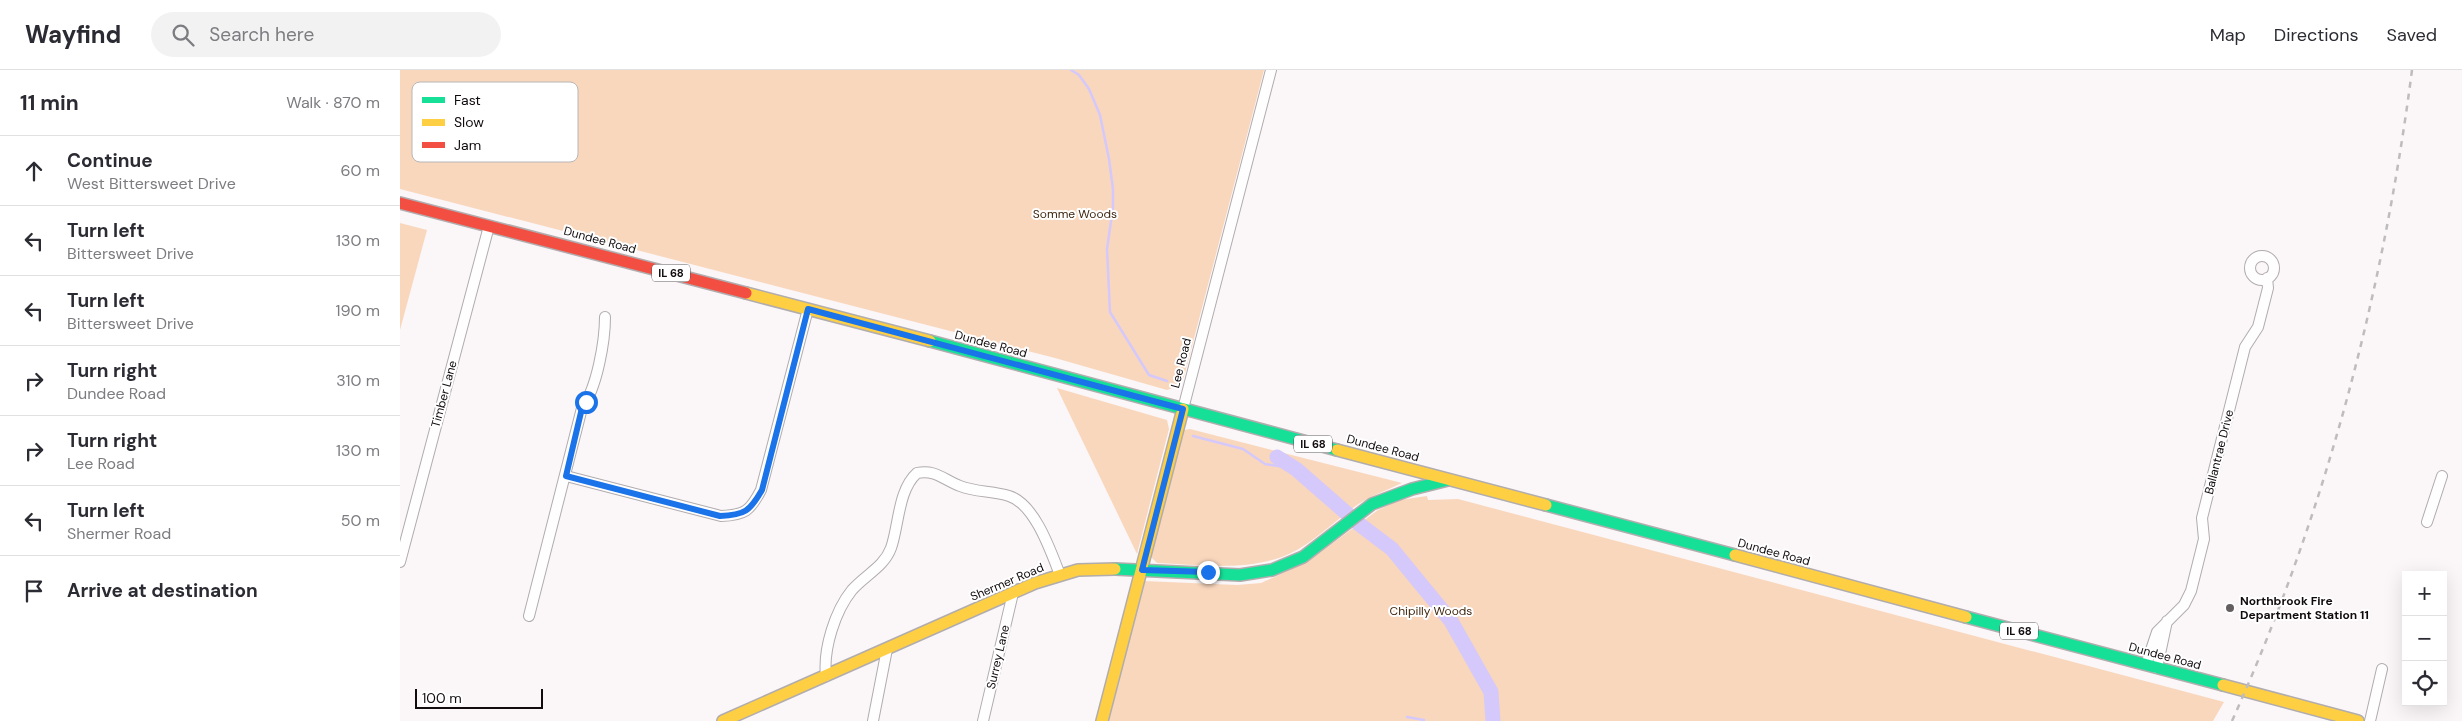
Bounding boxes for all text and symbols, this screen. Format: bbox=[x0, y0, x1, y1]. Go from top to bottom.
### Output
search box bbox=[151, 12, 501, 57]
text: Wayfind bbox=[25, 19, 121, 50]
icon: search bbox=[169, 21, 197, 49]
text: Search here bbox=[209, 22, 314, 47]
text: Map bbox=[2210, 23, 2246, 47]
text: Directions bbox=[2274, 23, 2359, 47]
text: Saved bbox=[2387, 23, 2437, 47]
legend bbox=[412, 82, 578, 162]
text: 11 min bbox=[20, 89, 79, 117]
text: Fast bbox=[454, 91, 481, 109]
text: Walk · 870 m bbox=[286, 92, 380, 113]
text: Slow bbox=[454, 113, 484, 131]
text: Jam bbox=[454, 136, 481, 154]
text: Continue bbox=[67, 148, 153, 173]
icon: ahead bbox=[20, 157, 48, 185]
text: 60 m bbox=[340, 160, 380, 181]
text: West Bittersweet Drive bbox=[67, 173, 236, 194]
park label: Somme Woods bbox=[1033, 206, 1117, 222]
text: Turn left bbox=[67, 218, 145, 243]
street label: Dundee Road bbox=[562, 223, 638, 257]
icon: left bbox=[20, 227, 48, 255]
text: 130 m bbox=[336, 230, 380, 251]
text: Bittersweet Drive bbox=[67, 243, 194, 264]
road number: IL 68 bbox=[652, 264, 690, 282]
text: Turn left bbox=[67, 288, 145, 313]
icon: left bbox=[20, 297, 48, 325]
text: 190 m bbox=[336, 300, 380, 321]
text: Bittersweet Drive bbox=[67, 313, 194, 334]
street label: Dundee Road bbox=[953, 327, 1029, 361]
street label: Lee Road bbox=[1167, 336, 1195, 390]
text: Turn right bbox=[67, 358, 157, 383]
street label: Timber Lane bbox=[427, 359, 461, 429]
icon: right bbox=[20, 367, 48, 395]
text: 310 m bbox=[336, 370, 380, 391]
text: Dundee Road bbox=[67, 383, 166, 404]
route start bbox=[575, 391, 598, 414]
street label: Ballantrae Drive bbox=[2201, 408, 2237, 496]
text: Turn right bbox=[67, 428, 157, 453]
street label: Dundee Road bbox=[1345, 431, 1421, 465]
road number: IL 68 bbox=[1294, 436, 1332, 452]
icon: right bbox=[20, 437, 48, 465]
text: 130 m bbox=[336, 440, 380, 461]
text: Lee Road bbox=[67, 453, 135, 474]
text: Turn left bbox=[67, 498, 145, 523]
icon: left bbox=[20, 507, 48, 535]
text: 50 m bbox=[341, 510, 380, 531]
text: Shermer Road bbox=[67, 523, 171, 544]
street label: Dundee Road bbox=[1736, 535, 1812, 569]
street label: Shermer Road bbox=[968, 559, 1046, 605]
route end bbox=[1197, 561, 1220, 584]
map controls bbox=[2402, 571, 2447, 706]
button: + bbox=[2402, 571, 2447, 616]
icon: arrive bbox=[20, 577, 48, 605]
text: Arrive at destination bbox=[67, 578, 258, 603]
place label: Northbrook Fire Department Station 11 bbox=[2240, 593, 2369, 623]
marker: Northbrook Fire Department Station 11 bbox=[2224, 602, 2236, 614]
park label: Chipilly Woods bbox=[1390, 603, 1472, 619]
button: − bbox=[2402, 616, 2447, 661]
road number: IL 68 bbox=[2000, 622, 2038, 640]
street label: Surrey Lane bbox=[983, 623, 1013, 691]
street label: Dundee Road bbox=[2127, 639, 2203, 673]
button: locate bbox=[2402, 661, 2447, 706]
scale bar bbox=[415, 686, 542, 709]
text: 100 m bbox=[422, 689, 462, 707]

